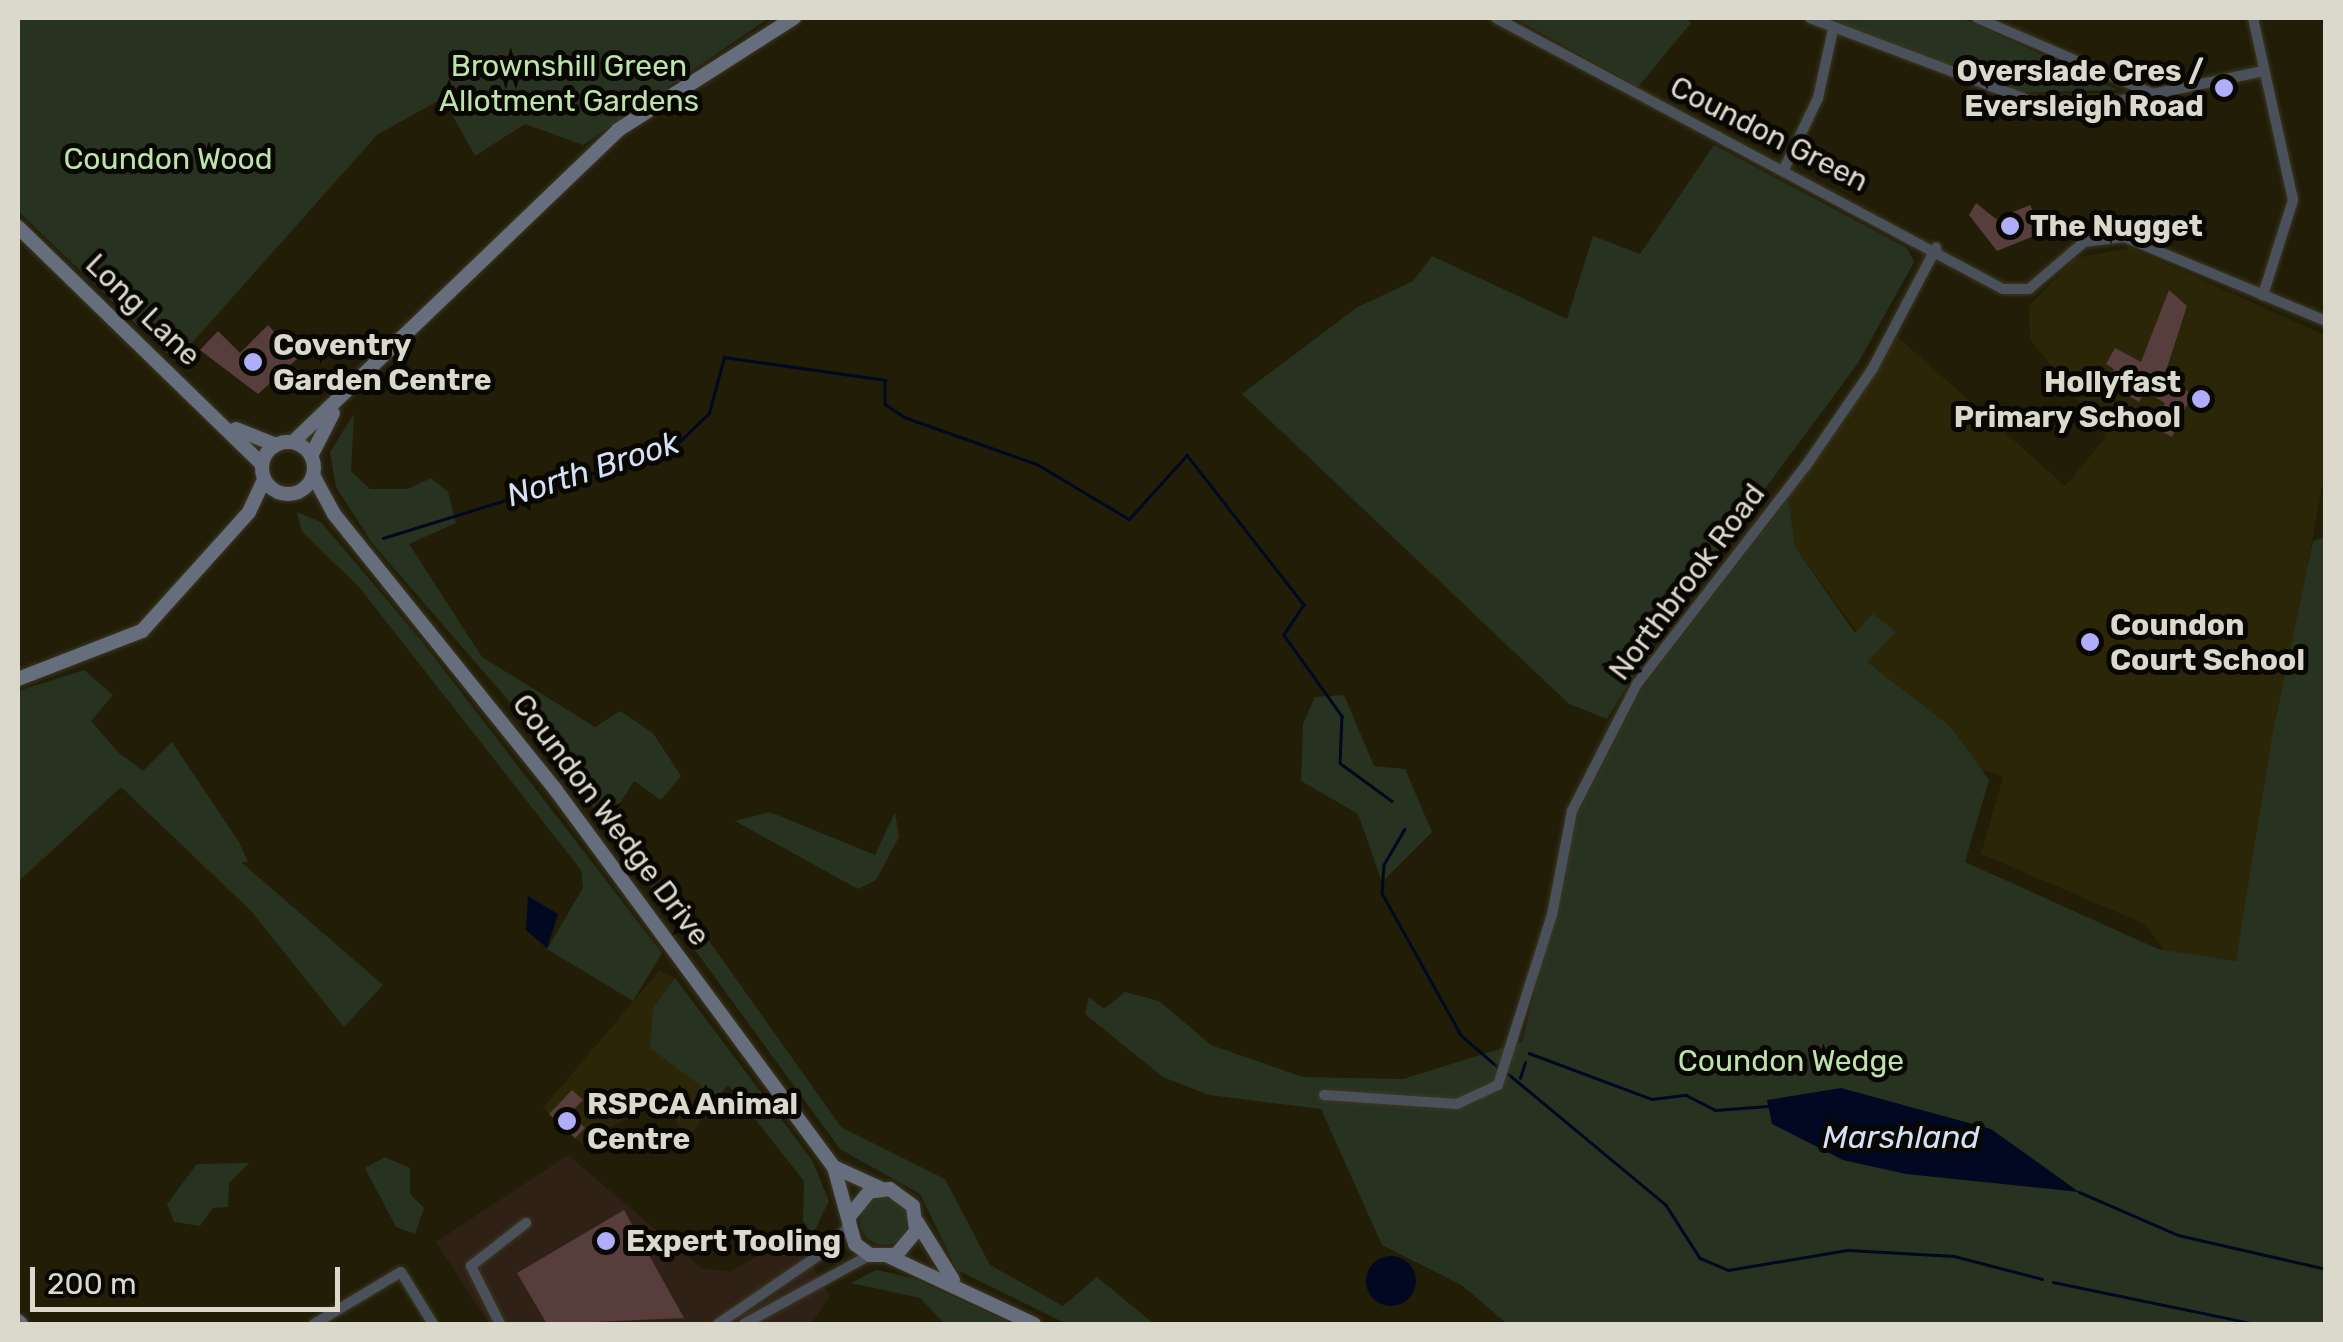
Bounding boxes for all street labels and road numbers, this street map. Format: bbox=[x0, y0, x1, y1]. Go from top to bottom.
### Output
street label: Coundon Green bbox=[1664, 69, 1874, 199]
street label: Long Lane bbox=[78, 246, 208, 374]
street label: Northbrook Road bbox=[1601, 477, 1773, 687]
street label: Coundon Wedge Drive bbox=[504, 687, 718, 953]

